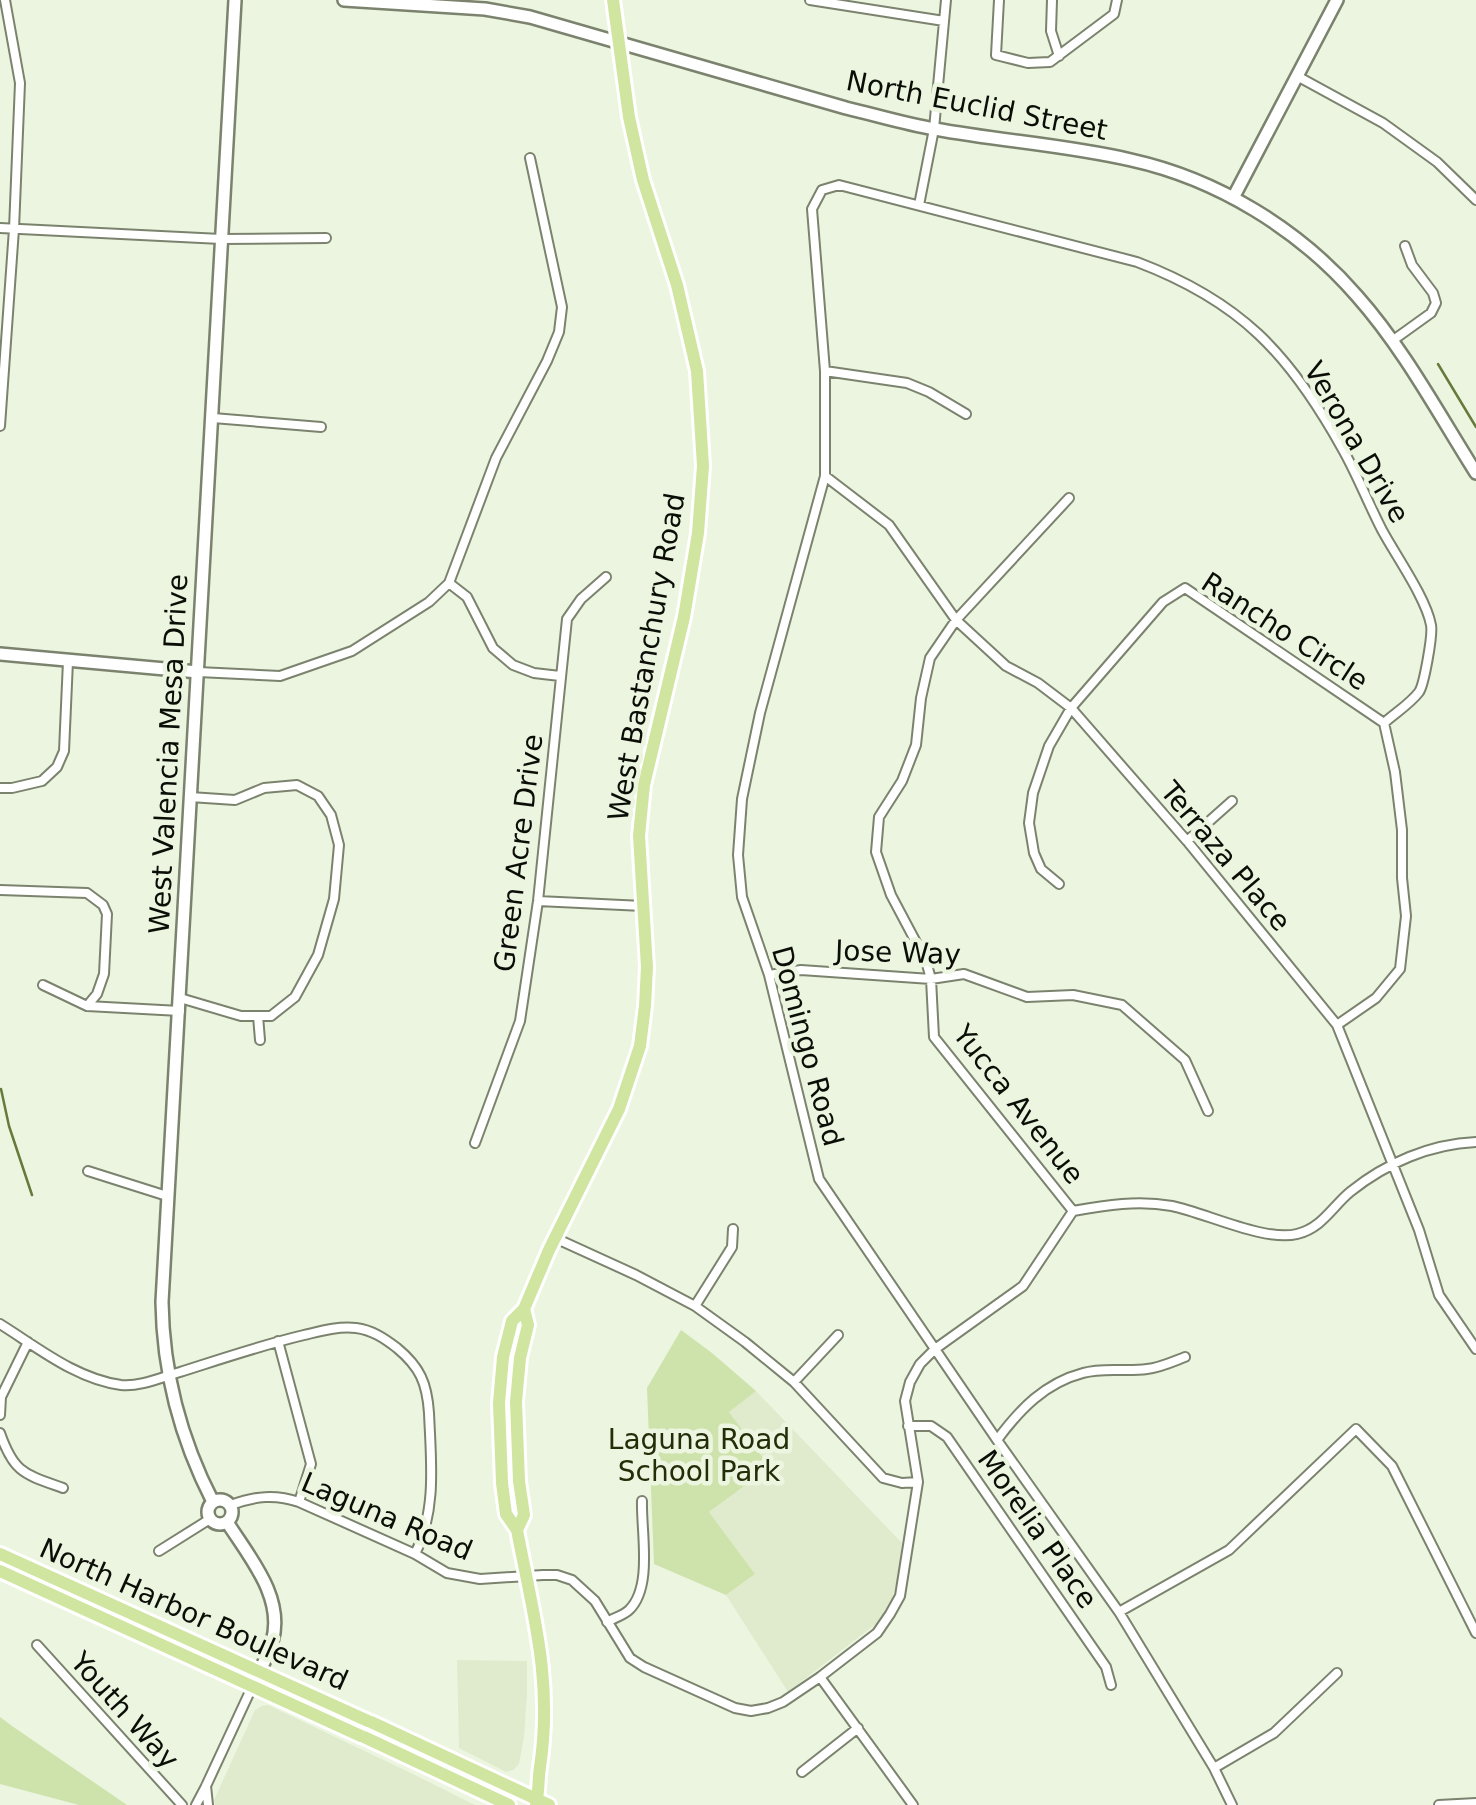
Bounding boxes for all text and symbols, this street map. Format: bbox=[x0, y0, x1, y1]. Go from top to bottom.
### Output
street label: North Euclid Street bbox=[844, 64, 1110, 147]
street label: Verona Drive bbox=[1297, 356, 1416, 529]
street label: West Bastanchury Road bbox=[601, 490, 692, 824]
street label: Rancho Circle bbox=[1195, 565, 1374, 697]
street label: West Valencia Mesa Drive bbox=[143, 573, 194, 935]
street label: Green Acre Drive bbox=[488, 732, 549, 974]
street label: Terraza Place bbox=[1153, 774, 1298, 938]
street label: Jose Way bbox=[833, 934, 961, 971]
street label: Domingo Road bbox=[765, 943, 850, 1150]
street label: Yucca Avenue bbox=[946, 1018, 1091, 1190]
park label: Laguna Road School Park bbox=[608, 1423, 790, 1488]
street label: Morelia Place bbox=[971, 1444, 1104, 1615]
street label: Laguna Road bbox=[296, 1466, 477, 1567]
street label: North Harbor Boulevard bbox=[35, 1531, 353, 1697]
street label: Youth Way bbox=[63, 1644, 186, 1775]

